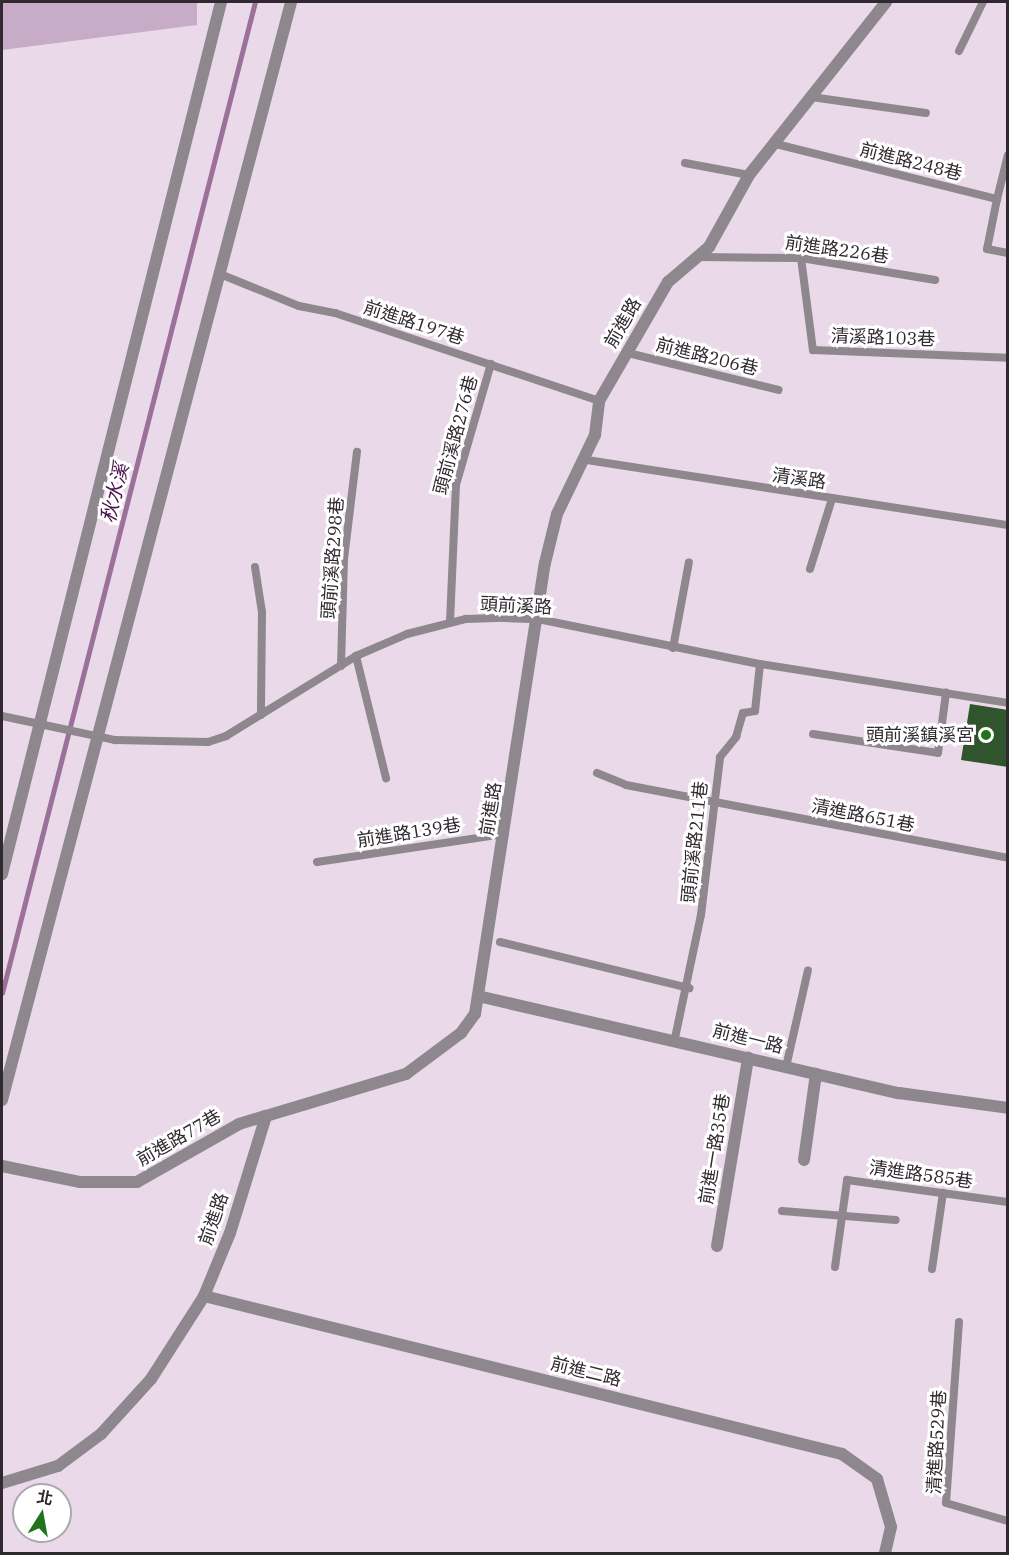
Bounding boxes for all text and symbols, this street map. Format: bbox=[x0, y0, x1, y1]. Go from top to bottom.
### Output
street label: 前進路248巷 bbox=[858, 139, 964, 185]
street label: 前進路226巷 bbox=[784, 232, 890, 268]
street label: 前進路 bbox=[600, 294, 646, 352]
street label: 前進路197巷 bbox=[361, 297, 467, 349]
street label: 清溪路103巷 bbox=[830, 325, 936, 351]
street label: 前進路206巷 bbox=[654, 334, 760, 380]
street label: 頭前溪路276巷 bbox=[430, 373, 482, 497]
water label: 秋水溪 bbox=[95, 461, 133, 525]
street label: 清溪路 bbox=[771, 465, 827, 493]
street label: 頭前溪路298巷 bbox=[318, 496, 348, 620]
street label: 頭前溪路 bbox=[479, 593, 553, 619]
place label: 頭前溪鎮溪宮 bbox=[866, 724, 974, 746]
marker: 頭前溪鎮溪宮 bbox=[979, 728, 993, 742]
street label: 頭前溪路211巷 bbox=[678, 780, 712, 904]
street label: 前進路 bbox=[476, 781, 506, 837]
street label: 清進路651巷 bbox=[810, 795, 916, 837]
street label: 前進路139巷 bbox=[356, 814, 462, 852]
street label: 前進一路 bbox=[710, 1020, 786, 1058]
street label: 前進一路35巷 bbox=[696, 1092, 734, 1206]
street label: 前進路77巷 bbox=[133, 1105, 225, 1171]
street label: 清進路585巷 bbox=[868, 1157, 974, 1193]
street label: 前進路 bbox=[195, 1190, 233, 1248]
street label: 前進二路 bbox=[548, 1353, 624, 1391]
street label: 清進路529巷 bbox=[923, 1389, 951, 1495]
north arrow bbox=[12, 1483, 72, 1543]
text: 北 bbox=[35, 1486, 55, 1509]

